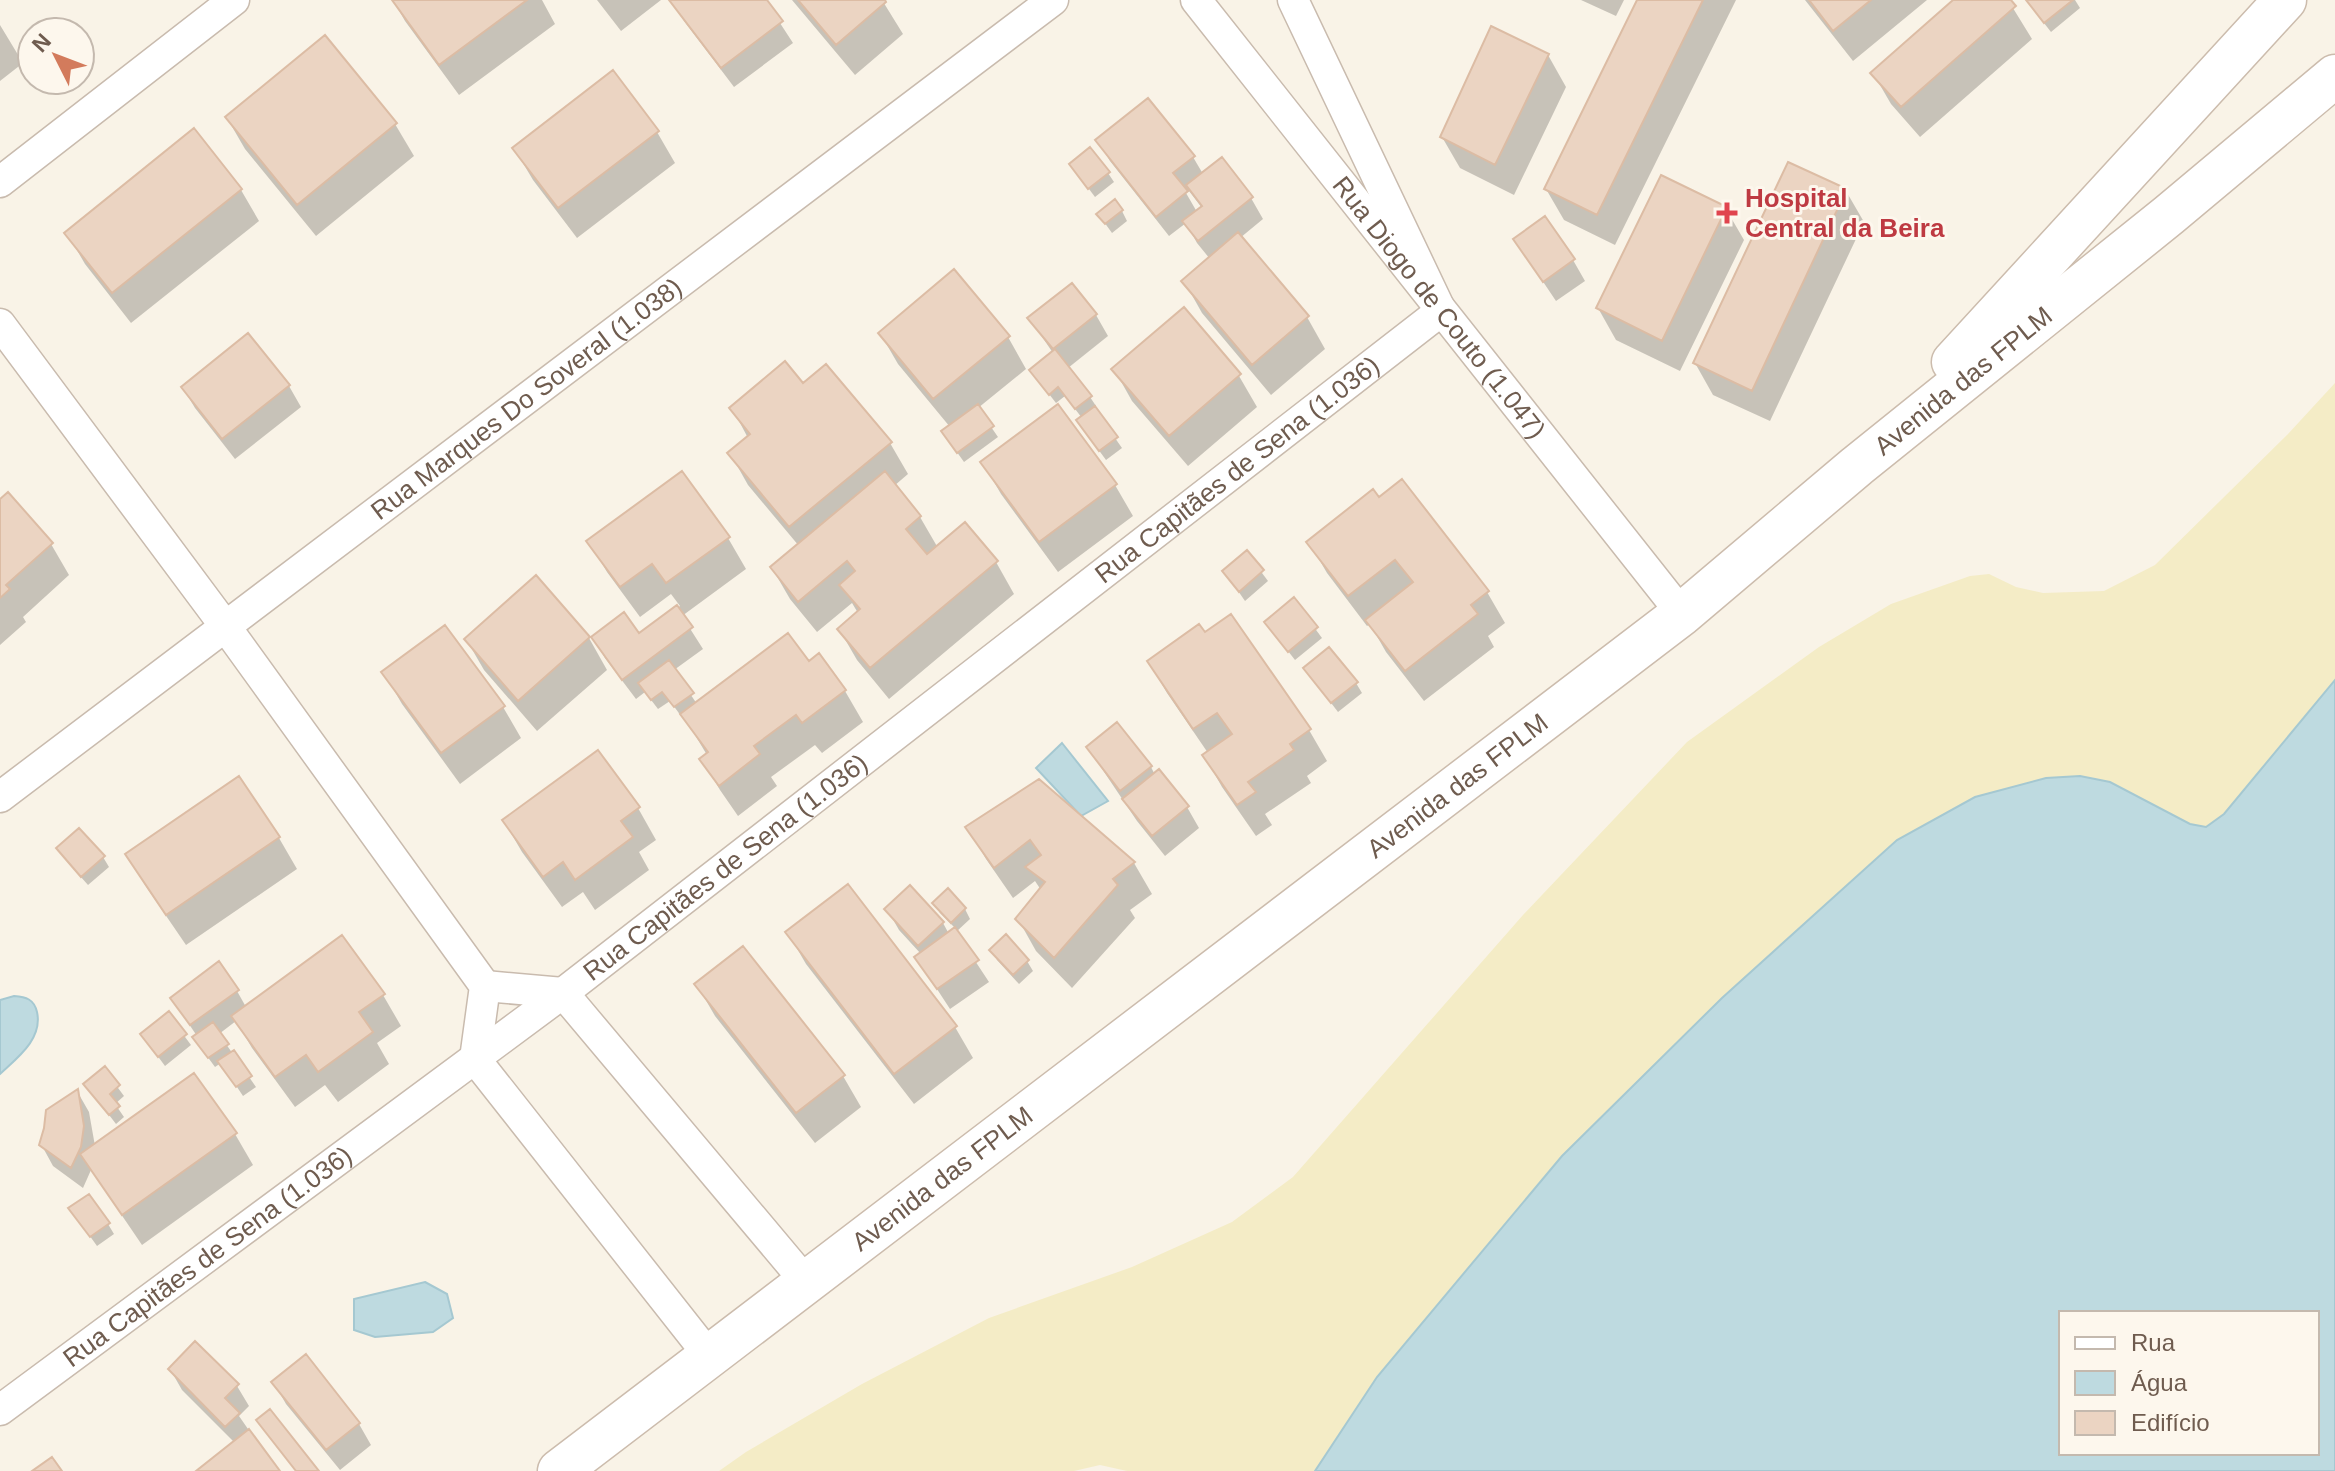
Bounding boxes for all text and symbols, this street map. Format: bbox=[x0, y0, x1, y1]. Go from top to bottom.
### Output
north arrow bbox=[16, 16, 96, 96]
text: N bbox=[27, 29, 56, 57]
street label: Rua Diogo de Couto (1.047) bbox=[1327, 170, 1552, 444]
place label: Hospital Central da Beira bbox=[1745, 183, 1945, 243]
marker: Hospital Central da Beira bbox=[1716, 202, 1738, 224]
street label: Rua Marques Do Soveral (1.038) bbox=[365, 272, 688, 526]
street label: Avenida das FPLM bbox=[1868, 300, 2058, 461]
street label: Rua Capitães de Sena (1.036) bbox=[1089, 350, 1385, 589]
street label: Avenida das FPLM bbox=[1361, 707, 1554, 864]
street label: Rua Capitães de Sena (1.036) bbox=[577, 747, 873, 987]
street label: Avenida das FPLM bbox=[846, 1100, 1038, 1257]
street label: Rua Capitães de Sena (1.036) bbox=[57, 1140, 357, 1373]
legend bbox=[2059, 1311, 2319, 1455]
text: Rua bbox=[2131, 1329, 2176, 1356]
text: Água bbox=[2131, 1369, 2188, 1396]
text: Edifício bbox=[2131, 1409, 2210, 1436]

